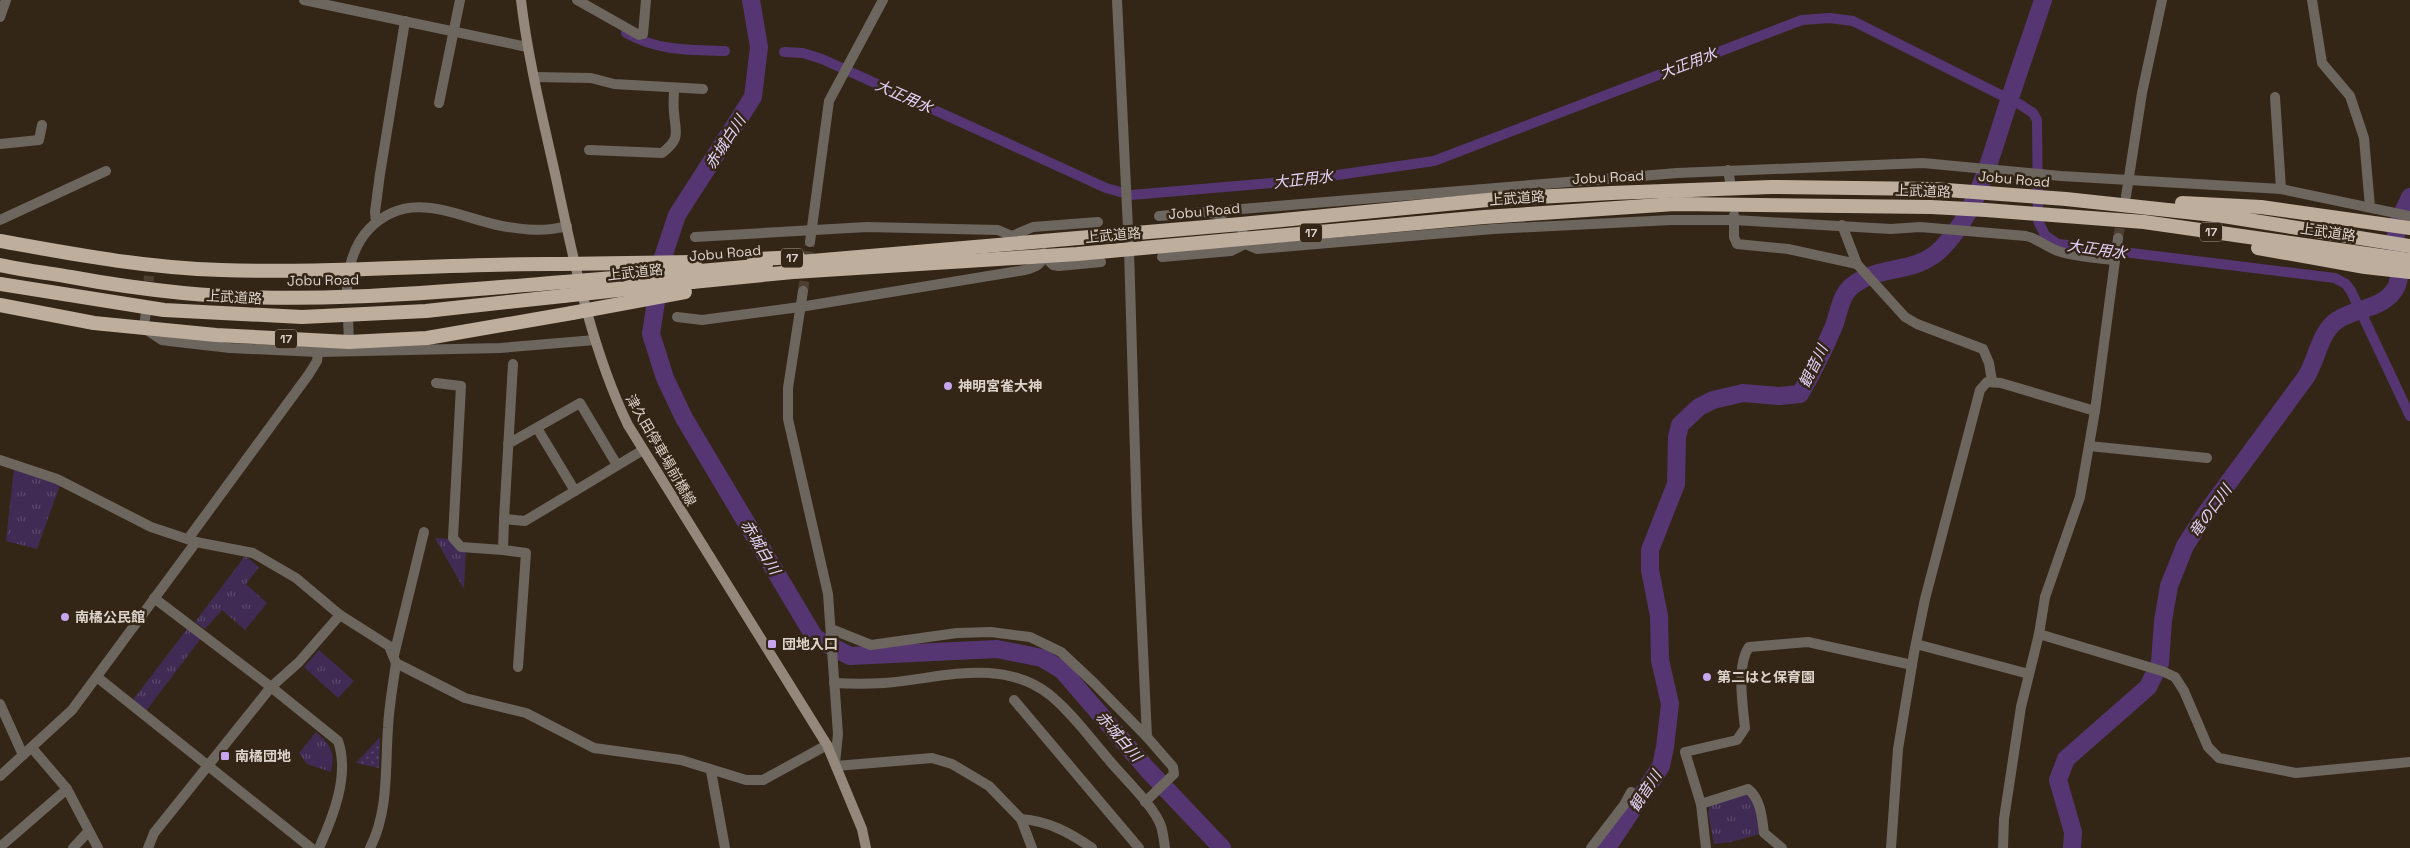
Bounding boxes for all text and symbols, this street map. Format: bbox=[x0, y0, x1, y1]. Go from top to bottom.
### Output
water label: 大正用水 bbox=[1657, 43, 1721, 83]
water label: 大正用水 bbox=[873, 75, 937, 118]
water label: 赤城白川 bbox=[701, 110, 750, 172]
water label: 大正用水 bbox=[1272, 166, 1336, 192]
street label: Jobu Road bbox=[1572, 166, 1644, 188]
street label: Jobu Road bbox=[1977, 167, 2051, 191]
street label: 上武道路 bbox=[1895, 181, 1951, 201]
street label: 上武道路 bbox=[1488, 187, 1546, 209]
street label: Jobu Road bbox=[1167, 199, 1241, 223]
street label: 上武道路 bbox=[2299, 219, 2357, 245]
road number: 17 bbox=[2200, 222, 2222, 242]
street label: 上武道路 bbox=[1084, 224, 1142, 246]
road number: 17 bbox=[1300, 224, 1322, 242]
water label: 大正用水 bbox=[2066, 235, 2130, 263]
street label: Jobu Road bbox=[688, 241, 762, 265]
road number: 17 bbox=[781, 248, 803, 268]
street label: 上武道路 bbox=[606, 260, 664, 284]
street label: Jobu Road bbox=[287, 270, 359, 290]
street label: 上武道路 bbox=[206, 287, 262, 307]
road number: 17 bbox=[275, 329, 297, 348]
water label: 観音川 bbox=[1795, 340, 1832, 390]
place label: 神明宮雀大神 bbox=[958, 377, 1042, 395]
marker: 神明宮雀大神 bbox=[942, 380, 954, 392]
street label: 津久田停車場前橋線 bbox=[622, 391, 700, 509]
water label: 竜の口川 bbox=[2185, 480, 2236, 541]
water label: 赤城白川 bbox=[737, 516, 786, 579]
place label: 南橘公民館 bbox=[75, 608, 145, 626]
marker: 南橘公民館 bbox=[59, 611, 71, 623]
place label: 団地入口 bbox=[782, 635, 838, 653]
marker: 団地入口 bbox=[766, 638, 778, 650]
place label: 第二はと保育園 bbox=[1717, 668, 1815, 686]
marker: 第二はと保育園 bbox=[1701, 671, 1713, 683]
water label: 赤城白川 bbox=[1092, 707, 1147, 766]
place label: 南橘団地 bbox=[235, 747, 291, 765]
marker: 南橘団地 bbox=[219, 750, 231, 762]
water label: 観音川 bbox=[1625, 765, 1666, 815]

